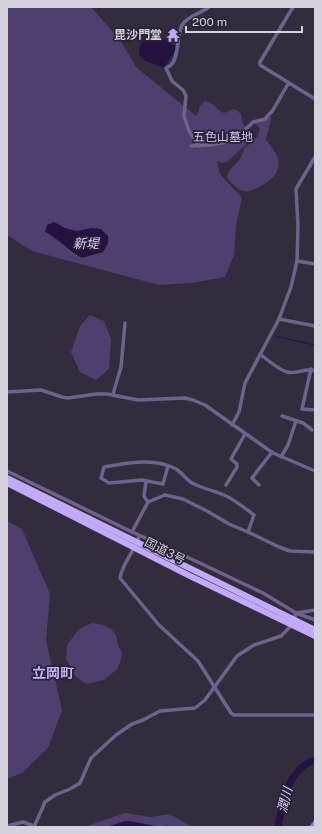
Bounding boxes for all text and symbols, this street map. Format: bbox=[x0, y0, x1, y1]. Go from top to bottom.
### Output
scale bar bbox=[186, 8, 302, 34]
text: 200 m bbox=[192, 15, 227, 29]
temple icon: 毘沙門堂 bbox=[165, 27, 181, 43]
place label: 毘沙門堂 bbox=[114, 28, 162, 42]
park label: 五色山墓地 bbox=[193, 130, 253, 144]
water label: 新堤 bbox=[73, 236, 101, 251]
street label: 国道3号 bbox=[142, 535, 188, 567]
district label: 立岡町 bbox=[32, 665, 74, 681]
water label: 潤川 bbox=[274, 784, 296, 815]

